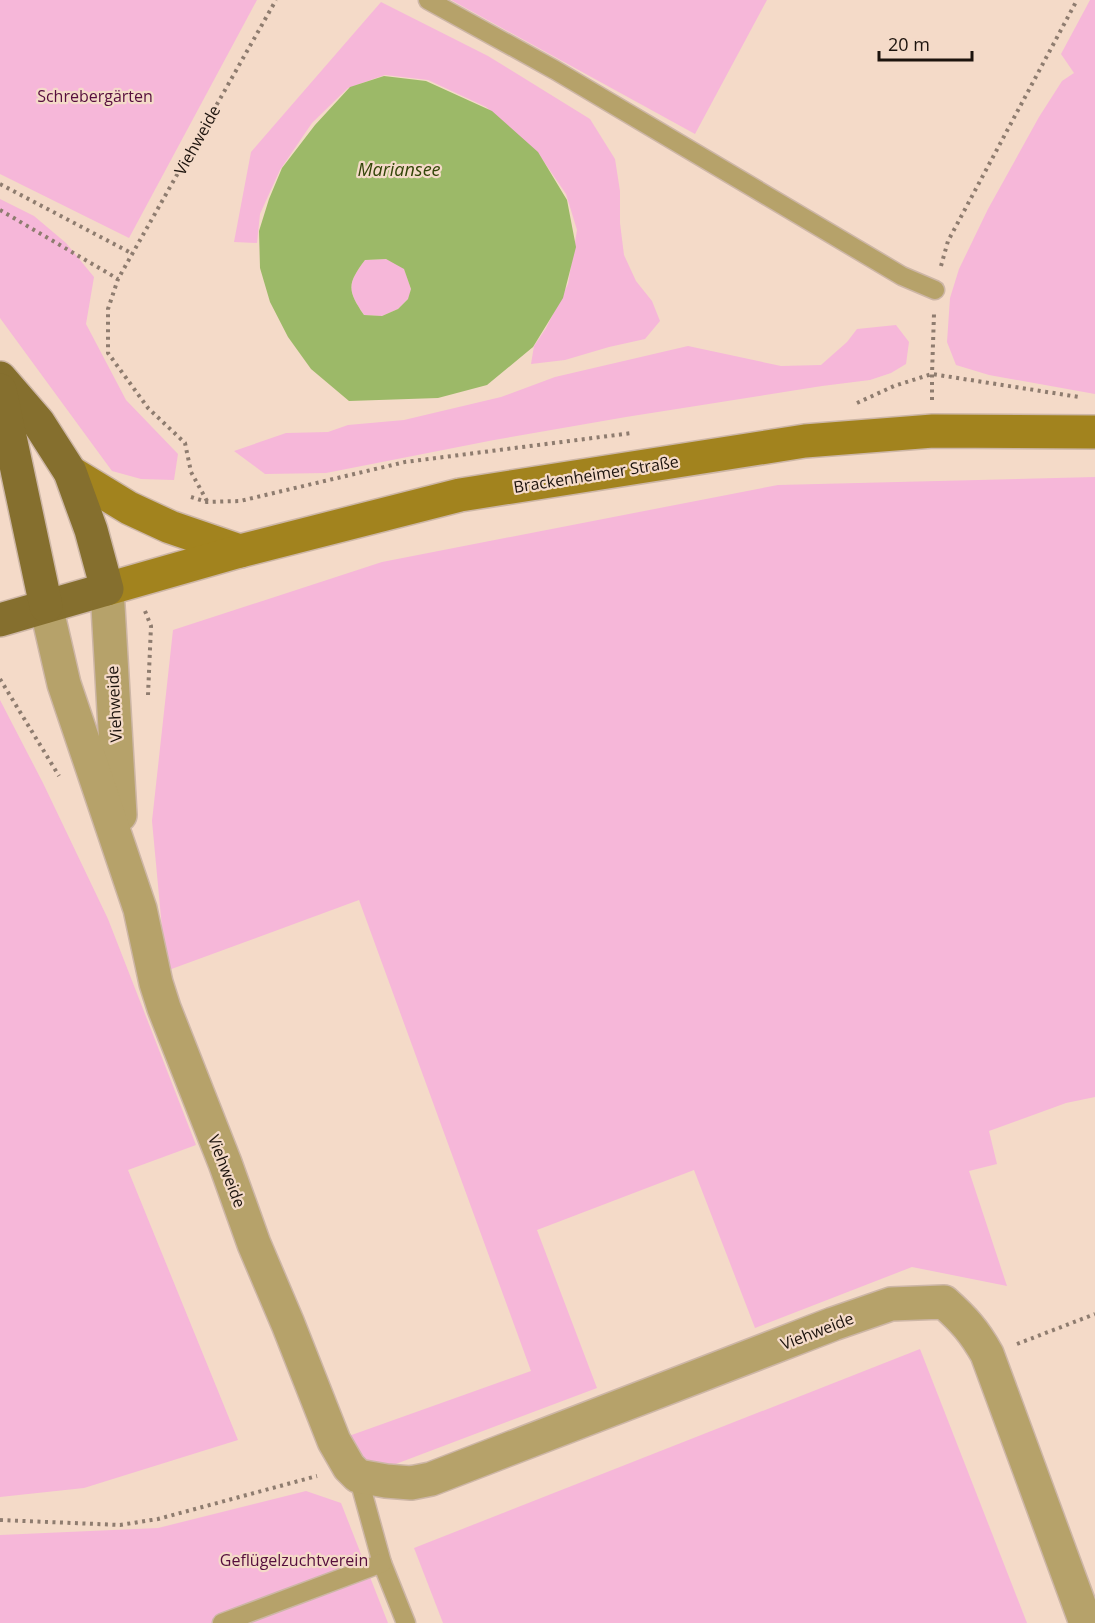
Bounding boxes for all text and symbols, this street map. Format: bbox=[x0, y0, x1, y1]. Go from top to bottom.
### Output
scale bar bbox=[879, 24, 972, 62]
text: 20 m bbox=[888, 32, 930, 56]
park label: Schrebergärten bbox=[37, 85, 153, 107]
street label: Viehweide bbox=[169, 101, 225, 179]
water label: Mariansee bbox=[357, 157, 441, 181]
street label: Brackenheimer Straße bbox=[512, 450, 680, 498]
street label: Viehweide bbox=[101, 665, 127, 743]
street label: Viehweide bbox=[203, 1131, 251, 1211]
street label: Viehweide bbox=[777, 1307, 857, 1355]
park label: Geflügelzuchtverein bbox=[220, 1549, 368, 1571]

